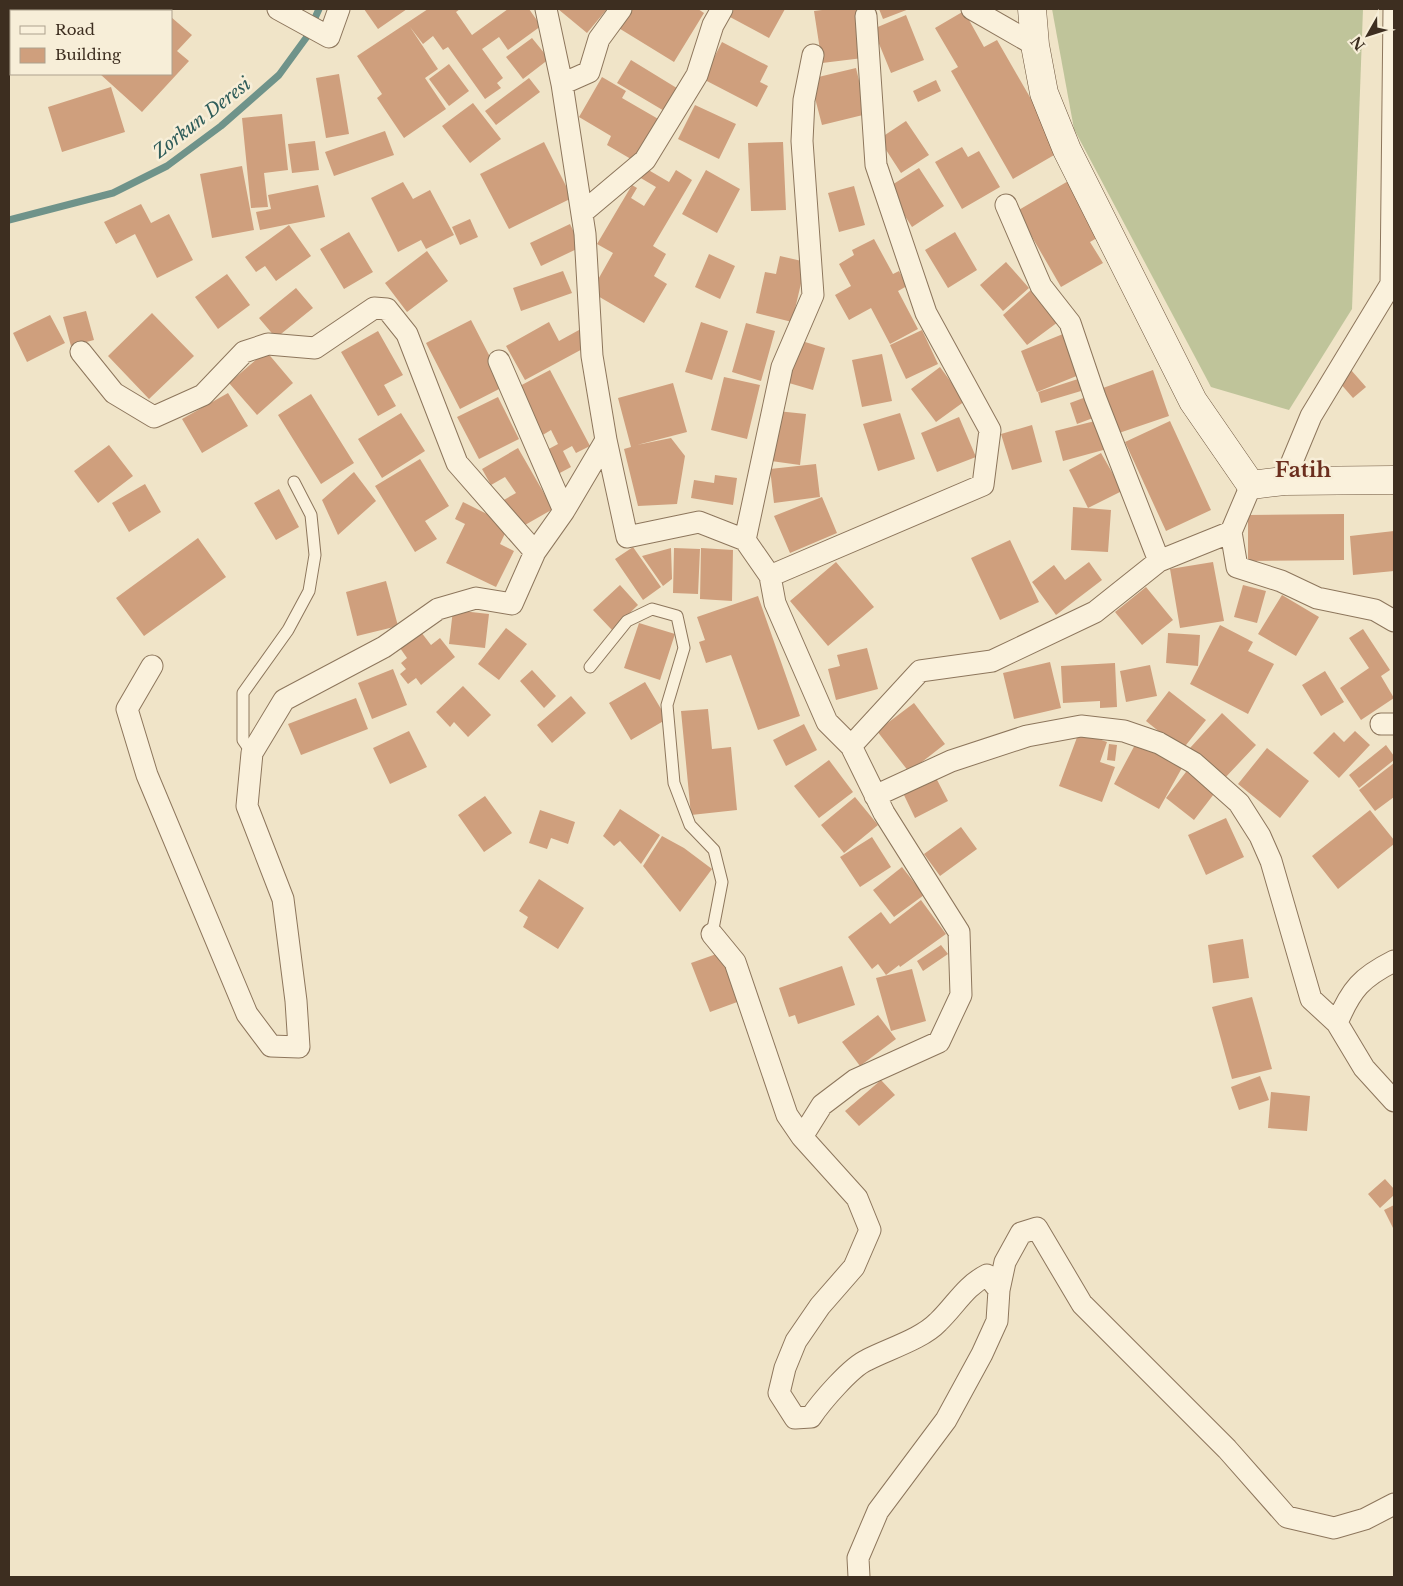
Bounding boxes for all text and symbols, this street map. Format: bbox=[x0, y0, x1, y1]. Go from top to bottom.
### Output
legend bbox=[10, 10, 172, 75]
north arrow bbox=[1343, 10, 1393, 60]
text: Road bbox=[55, 20, 95, 39]
text: N bbox=[1347, 32, 1369, 54]
text: Building bbox=[55, 45, 122, 64]
water label: Zorkun Deresi bbox=[148, 73, 256, 163]
district label: Fatih bbox=[1275, 457, 1331, 483]

